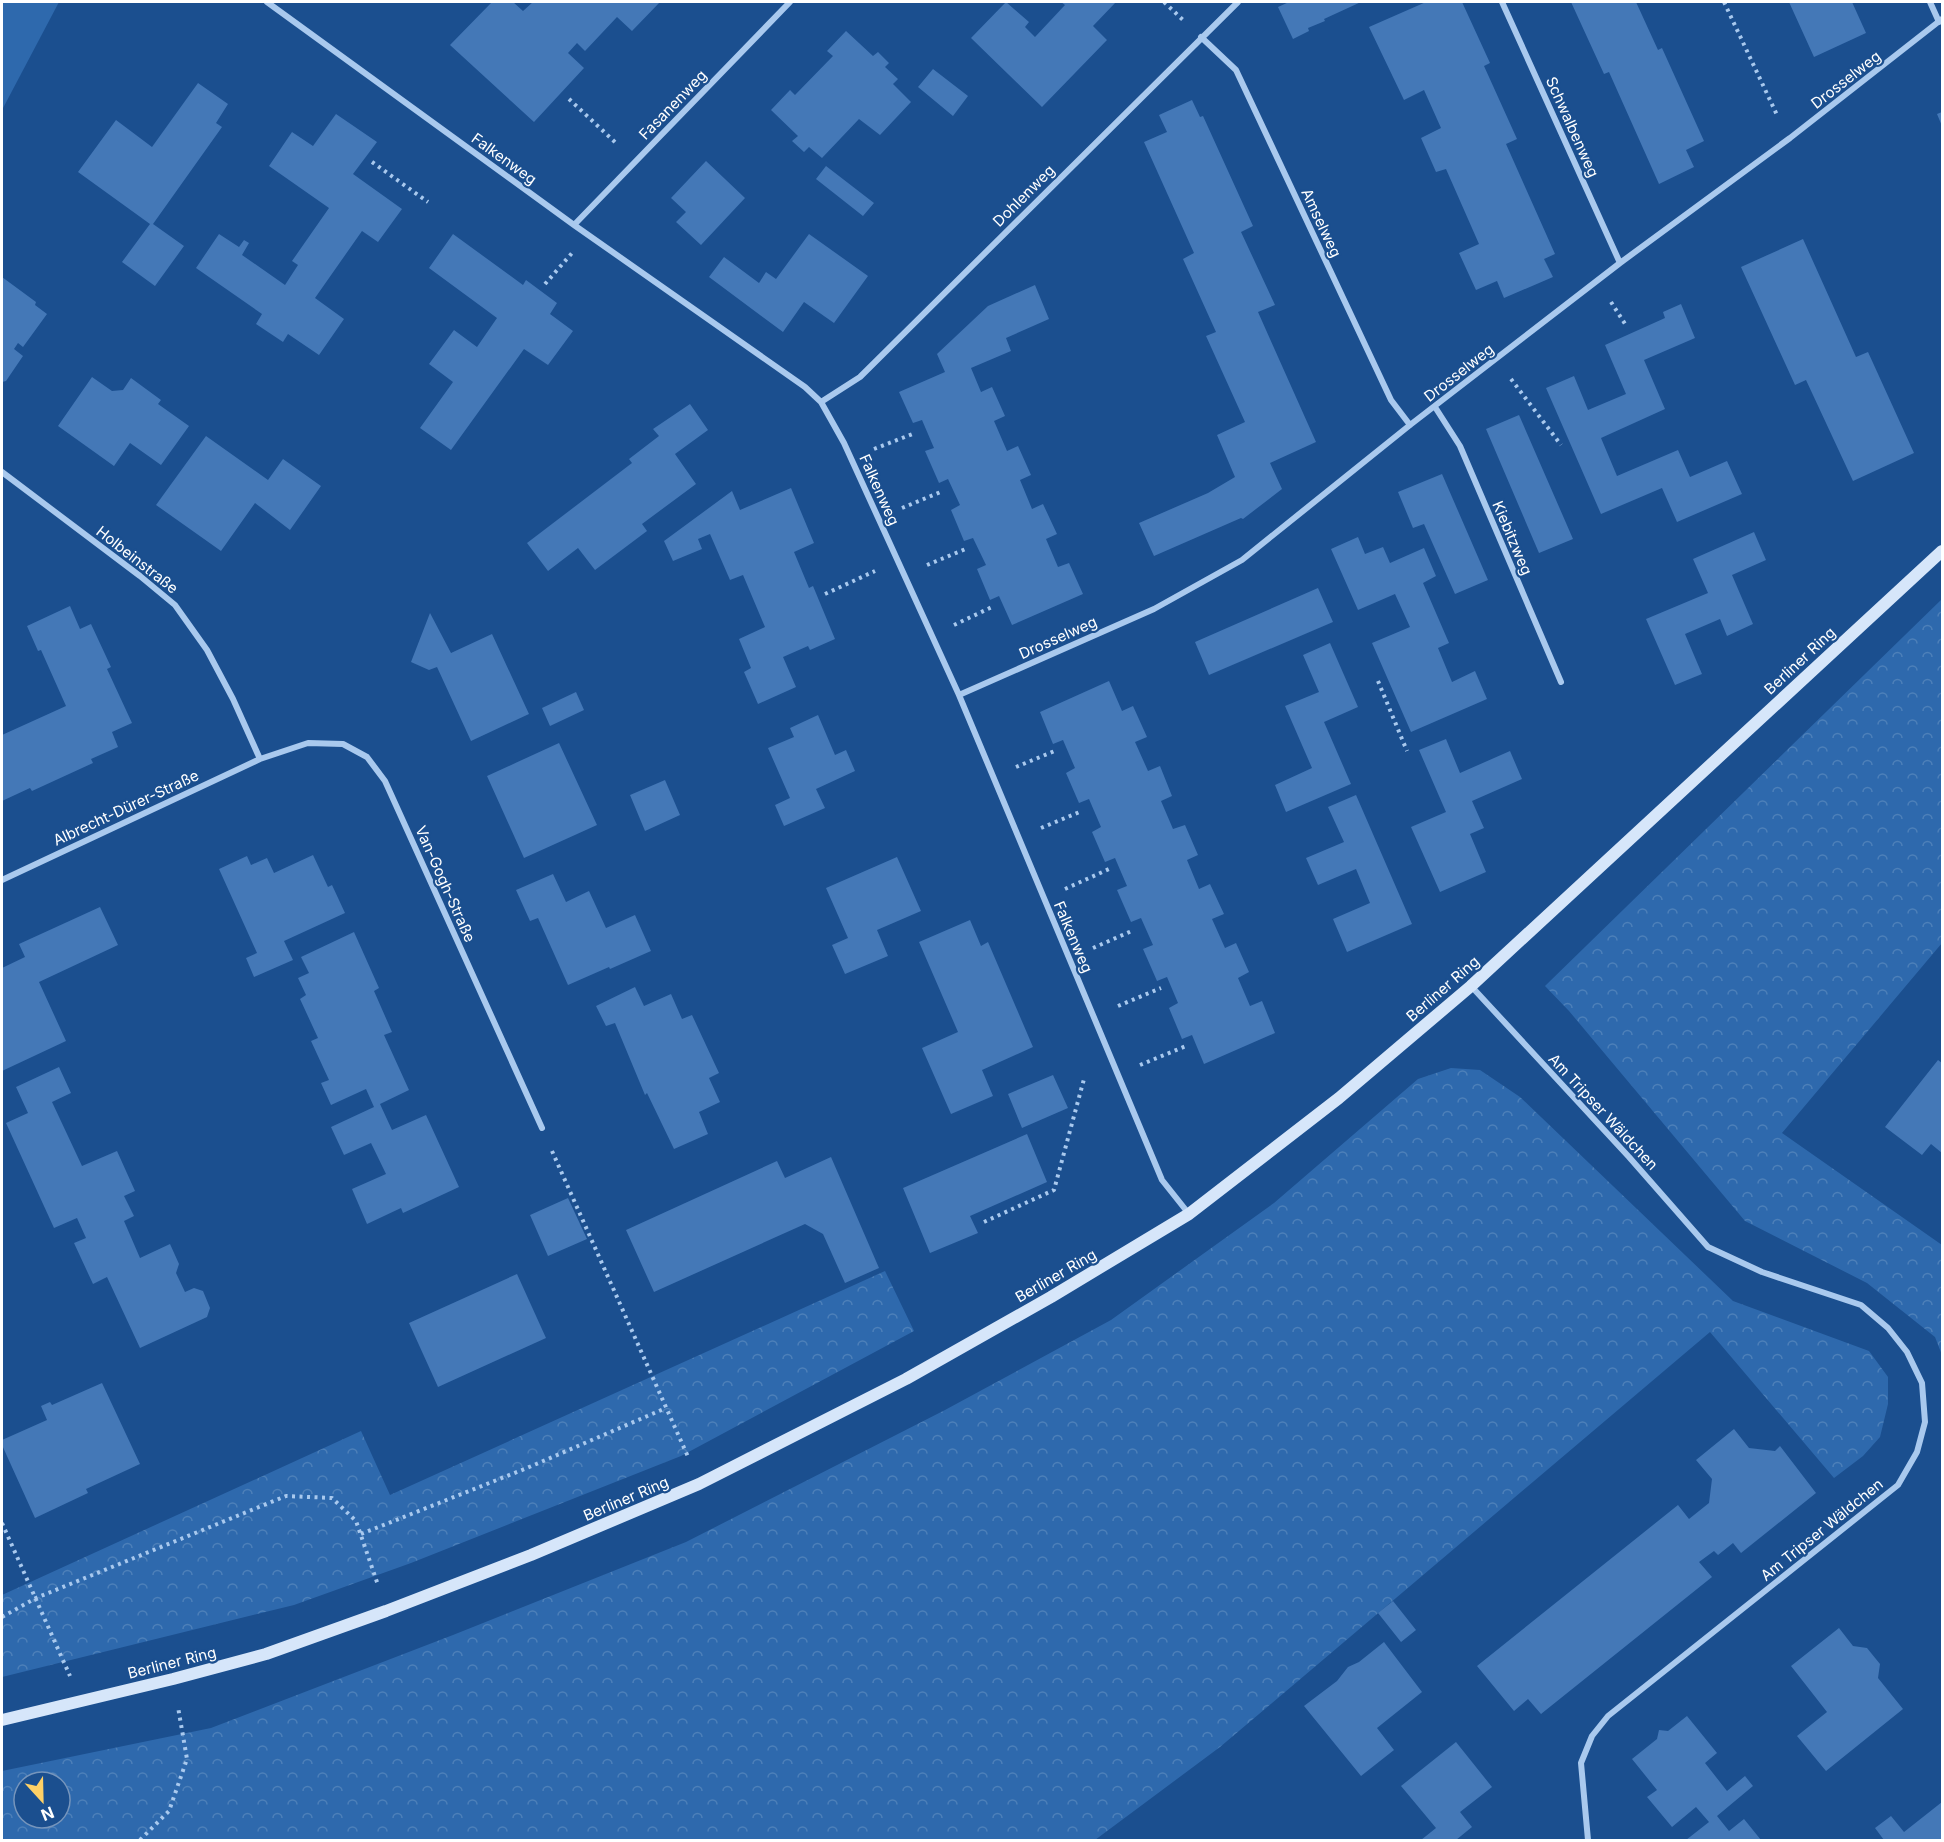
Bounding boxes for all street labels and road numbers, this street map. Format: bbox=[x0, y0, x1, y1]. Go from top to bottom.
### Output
street label: Drosselweg bbox=[1807, 46, 1884, 113]
street label: Fasanenweg bbox=[635, 66, 711, 144]
street label: Schwalbenweg bbox=[1542, 74, 1603, 180]
street label: Falkenweg bbox=[468, 129, 541, 189]
street label: Dohlenweg bbox=[989, 161, 1059, 231]
street label: Amselweg bbox=[1297, 185, 1346, 260]
street label: Drosselweg bbox=[1420, 339, 1497, 406]
street label: Falkenweg bbox=[855, 451, 904, 528]
street label: Kiebitzweg bbox=[1488, 498, 1537, 578]
street label: Holbeinstraße bbox=[92, 522, 182, 598]
street label: Drosselweg bbox=[1016, 612, 1100, 663]
street label: Berliner Ring bbox=[1760, 623, 1839, 698]
street label: Albrecht-Dürer-Straße bbox=[50, 765, 202, 850]
street label: Van-Gogh-Straße bbox=[411, 823, 480, 945]
street label: Falkenweg bbox=[1050, 898, 1097, 975]
street label: Berliner Ring bbox=[1402, 952, 1483, 1025]
street label: Am Tripser Wäldchen bbox=[1545, 1050, 1662, 1174]
street label: Berliner Ring bbox=[1012, 1245, 1100, 1306]
street label: Berliner Ring bbox=[580, 1472, 671, 1525]
street label: Am Tripser Wäldchen bbox=[1757, 1474, 1887, 1585]
street label: Berliner Ring bbox=[126, 1642, 218, 1683]

